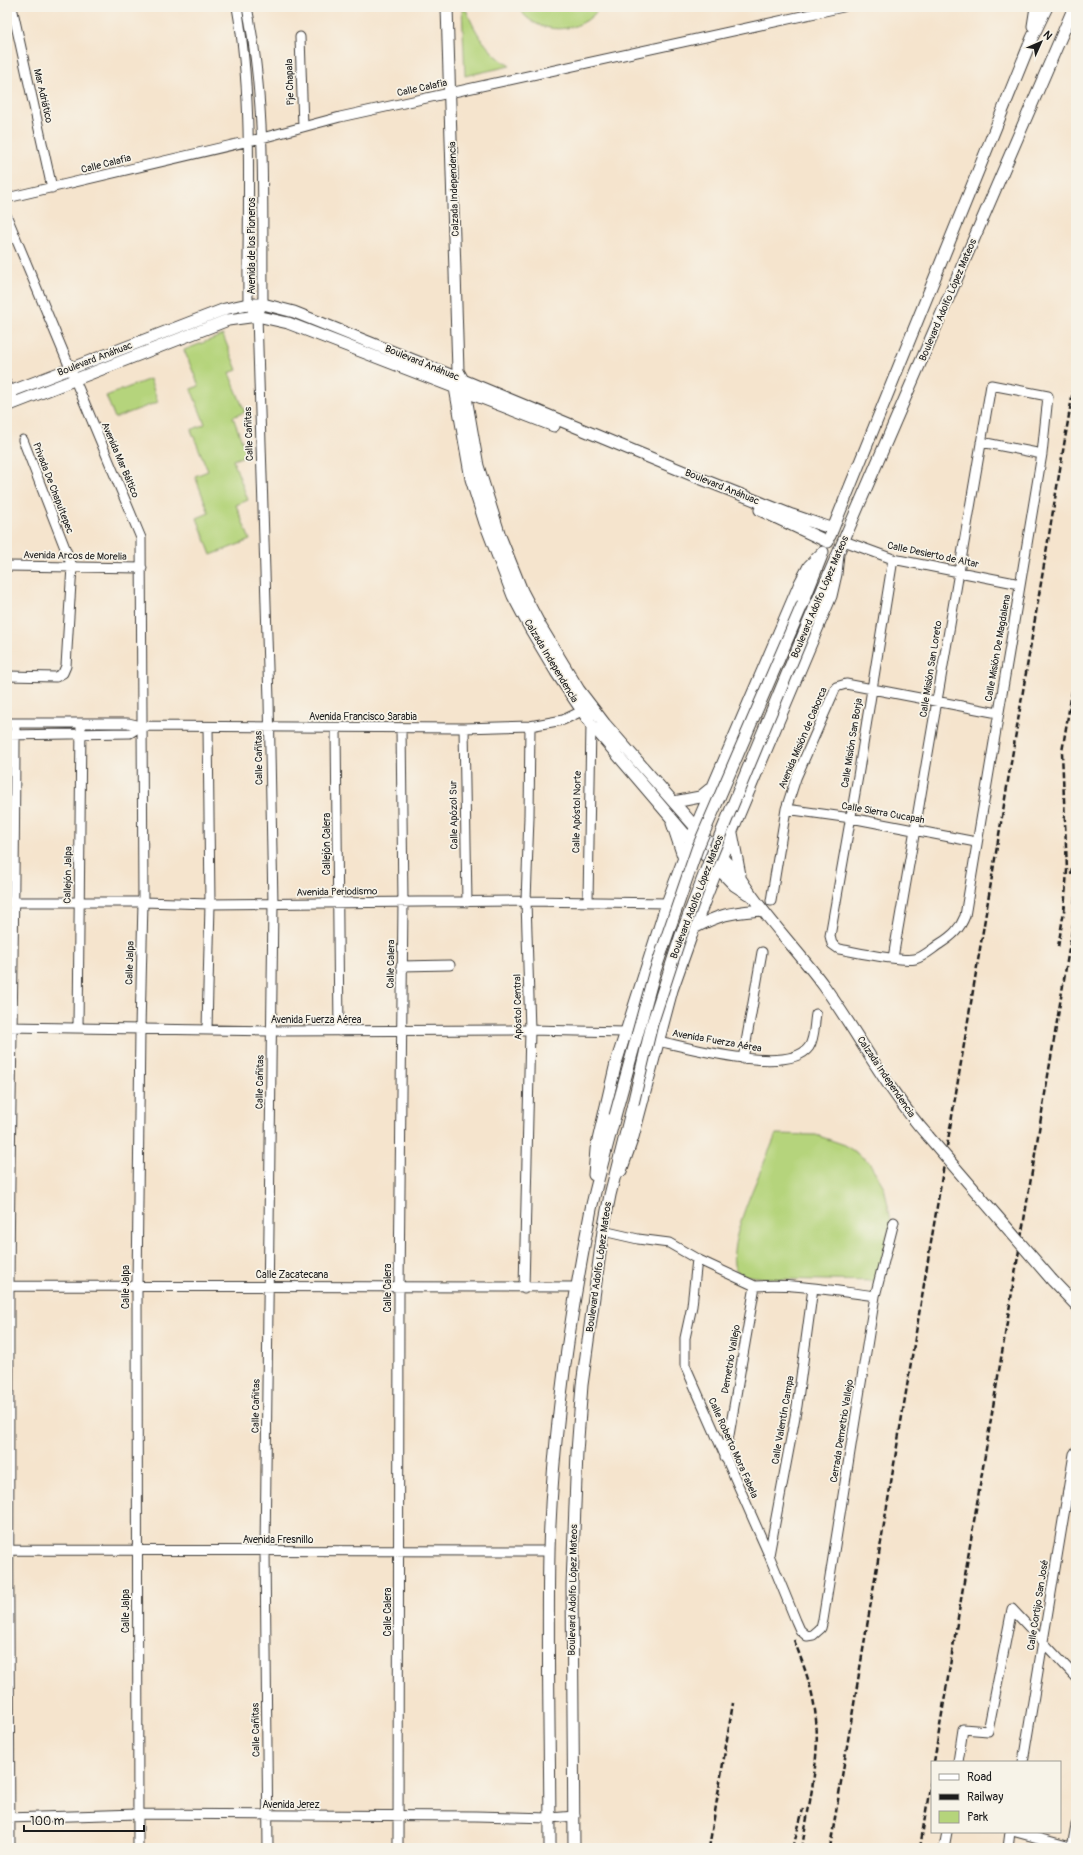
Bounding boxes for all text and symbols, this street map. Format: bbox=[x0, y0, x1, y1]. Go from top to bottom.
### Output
north arrow bbox=[1021, 22, 1061, 62]
text: N bbox=[1040, 28, 1055, 43]
street label: Pje Chapala bbox=[283, 58, 297, 106]
street label: Mar Adriático bbox=[31, 68, 55, 125]
street label: Calle Calafia bbox=[396, 77, 449, 99]
street label: Calzada Independencia bbox=[446, 141, 462, 237]
street label: Calle Calafia bbox=[80, 152, 133, 176]
street label: Avenida de los Pioneros bbox=[246, 197, 258, 295]
street label: Boulevard Adolfo López Mateos bbox=[917, 237, 979, 363]
street label: Boulevard Anáhuac bbox=[56, 339, 134, 379]
street label: Boulevard Anáhuac bbox=[383, 343, 461, 383]
street label: Calle Cañitas bbox=[242, 406, 256, 461]
street label: Avenida Mar Báltico bbox=[99, 420, 142, 500]
street label: Privada De Chapultepec bbox=[30, 441, 76, 535]
street label: Boulevard Anáhuac bbox=[683, 467, 761, 507]
street label: Boulevard Adolfo López Mateos bbox=[789, 534, 851, 660]
street label: Calle Desierto de Altar bbox=[886, 539, 980, 571]
street label: Avenida Arcos de Morelia bbox=[23, 549, 127, 563]
street label: Calle Misión De Magdalena bbox=[983, 593, 1013, 702]
street label: Calzada Independencia bbox=[521, 617, 581, 705]
street label: Calle Misión San Loreto bbox=[917, 619, 945, 718]
street label: Avenida Misión de Caborca bbox=[776, 685, 830, 791]
street label: Calle Misión San Borja bbox=[839, 697, 865, 789]
street label: Avenida Francisco Sarabia bbox=[309, 711, 417, 723]
street label: Calle Cañitas bbox=[253, 730, 265, 785]
street label: Calle Apóstol Norte bbox=[570, 771, 584, 853]
street label: Calle Apózol Sur bbox=[447, 780, 461, 850]
street label: Calle Sierra Cucapah bbox=[841, 800, 926, 826]
street label: Callejón Calera bbox=[321, 812, 333, 875]
street label: Boulevard Adolfo López Mateos bbox=[668, 833, 726, 960]
street label: Callejón Jalpa bbox=[62, 846, 75, 904]
street label: Avenida Periodismo bbox=[296, 885, 378, 899]
street label: Calle Calera bbox=[385, 939, 397, 989]
street label: Calle Jalpa bbox=[123, 941, 137, 985]
street label: Apóstol Central bbox=[511, 974, 525, 1040]
street label: Avenida Fuerza Aérea bbox=[271, 1014, 362, 1026]
street label: Avenida Fuerza Aérea bbox=[671, 1027, 763, 1055]
street label: Calzada Independencia bbox=[854, 1034, 918, 1120]
street label: Calle Cañitas bbox=[254, 1054, 266, 1109]
street label: Boulevard Adolfo López Mateos bbox=[584, 1201, 614, 1333]
street label: Calle Calera bbox=[382, 1263, 394, 1313]
street label: Calle Jalpa bbox=[120, 1265, 132, 1309]
street label: Calle Zacatecana bbox=[256, 1269, 328, 1281]
street label: Demetrio Vallejo bbox=[719, 1323, 743, 1394]
street label: Calle Valentín Campa bbox=[769, 1374, 797, 1465]
street label: Calle Cañitas bbox=[250, 1378, 262, 1433]
street label: Cerrada Demetrio Vallejo bbox=[828, 1378, 856, 1484]
street label: Calle Roberto Mora Fabela bbox=[705, 1396, 761, 1500]
street label: Boulevard Adolfo López Mateos bbox=[566, 1524, 580, 1656]
street label: Avenida Fresnillo bbox=[243, 1534, 314, 1546]
street label: Calle Cortijo San José bbox=[1025, 1559, 1051, 1651]
street label: Calle Calera bbox=[382, 1587, 394, 1637]
street label: Calle Jalpa bbox=[120, 1589, 132, 1633]
street label: Calle Cañitas bbox=[250, 1702, 262, 1757]
legend bbox=[931, 1761, 1061, 1833]
text: Road bbox=[967, 1770, 992, 1785]
text: Railway bbox=[967, 1790, 1003, 1805]
street label: Avenida Jerez bbox=[262, 1799, 320, 1811]
scale bar bbox=[24, 1807, 144, 1833]
text: Park bbox=[967, 1810, 988, 1825]
text: 100 m bbox=[30, 1814, 65, 1829]

